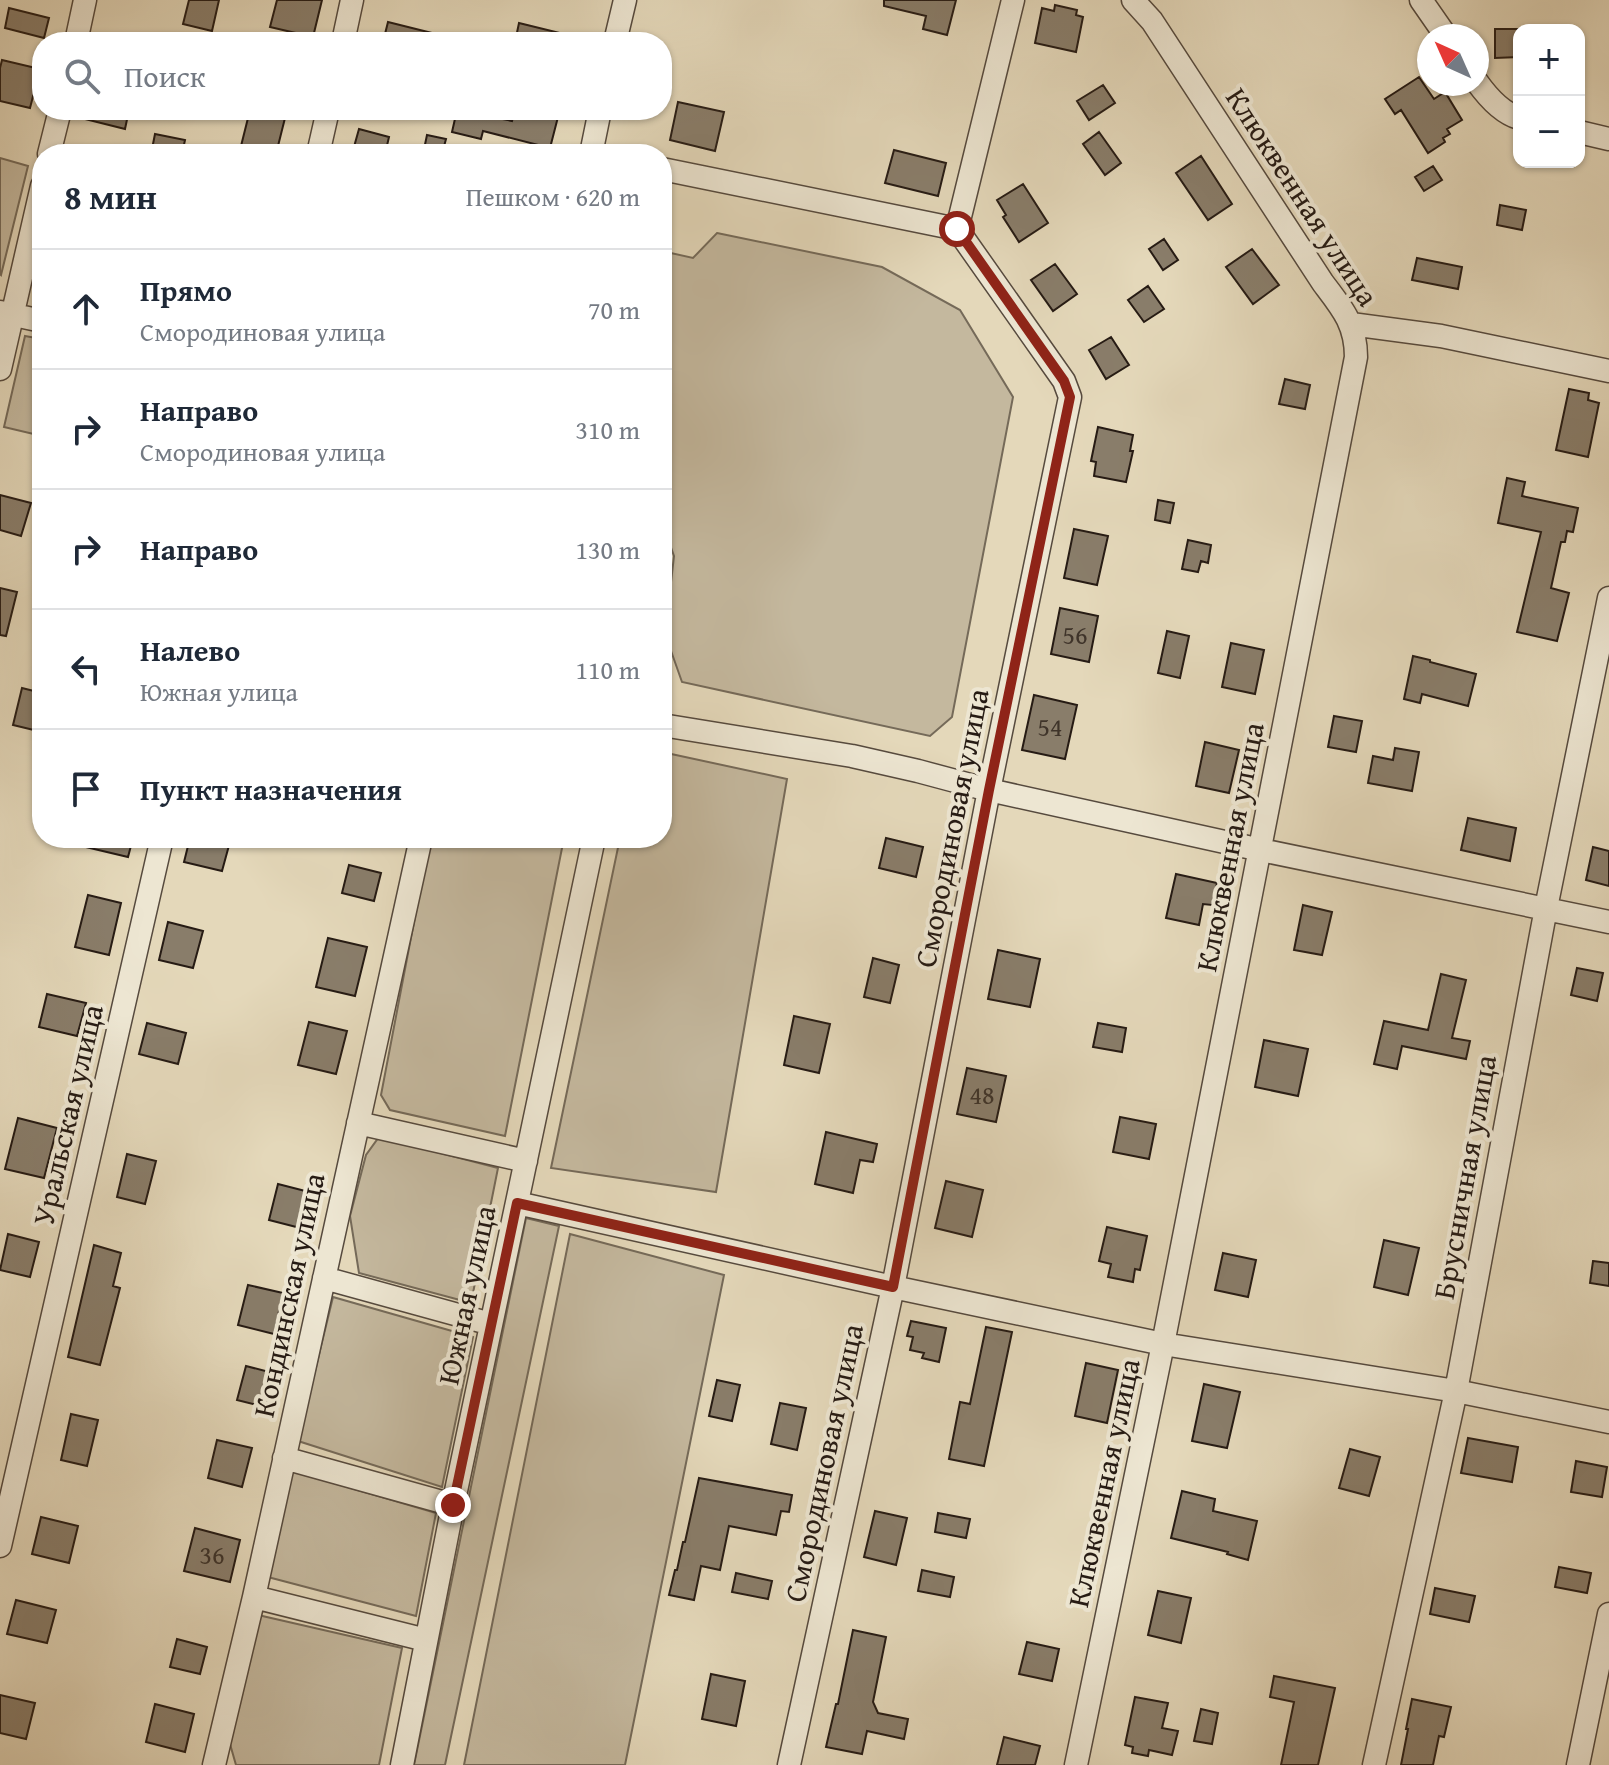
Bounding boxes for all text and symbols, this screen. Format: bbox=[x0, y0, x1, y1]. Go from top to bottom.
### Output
north arrow bbox=[1417, 24, 1489, 96]
map controls bbox=[1513, 24, 1585, 168]
button: + bbox=[1513, 24, 1585, 96]
search box bbox=[32, 32, 672, 120]
icon: search bbox=[60, 54, 104, 98]
text: Поиск bbox=[124, 54, 206, 98]
street label: Клюквенная улица bbox=[1216, 78, 1391, 315]
button: − bbox=[1513, 96, 1585, 168]
text: 8 мин bbox=[64, 172, 157, 221]
text: Пешком · 620 m bbox=[466, 177, 640, 216]
route start bbox=[939, 211, 975, 247]
text: Прямо bbox=[140, 268, 232, 312]
icon: ahead bbox=[64, 287, 108, 331]
text: 70 m bbox=[588, 290, 640, 329]
text: Смородиновая улица bbox=[140, 312, 385, 351]
text: Направо bbox=[140, 388, 258, 432]
icon: right bbox=[64, 407, 108, 451]
text: 310 m bbox=[575, 410, 640, 449]
text: Смородиновая улица bbox=[140, 432, 385, 471]
icon: right bbox=[64, 527, 108, 571]
text: Направо bbox=[140, 527, 258, 571]
text: 130 m bbox=[575, 530, 640, 569]
house number: 56 bbox=[1062, 615, 1088, 654]
text: Налево bbox=[140, 628, 240, 672]
icon: left bbox=[64, 647, 108, 691]
text: 110 m bbox=[575, 650, 640, 689]
text: Южная улица bbox=[140, 672, 298, 711]
street label: Смородиновая улица bbox=[902, 684, 1000, 971]
house number: 54 bbox=[1037, 707, 1063, 746]
street label: Клюквенная улица bbox=[1183, 718, 1275, 975]
icon: arrive bbox=[64, 767, 108, 811]
text: Пункт назначения bbox=[140, 767, 402, 811]
street label: Уральская улица bbox=[20, 999, 114, 1230]
street label: Брусничная улица bbox=[1421, 1050, 1507, 1303]
house number: 48 bbox=[969, 1075, 995, 1114]
street label: Кондинская улица bbox=[241, 1168, 336, 1421]
street label: Южная улица bbox=[426, 1200, 507, 1388]
street label: Смородиновая улица bbox=[772, 1319, 874, 1606]
street label: Клюквенная улица bbox=[1055, 1354, 1151, 1611]
route end bbox=[435, 1487, 471, 1523]
house number: 36 bbox=[199, 1535, 225, 1574]

